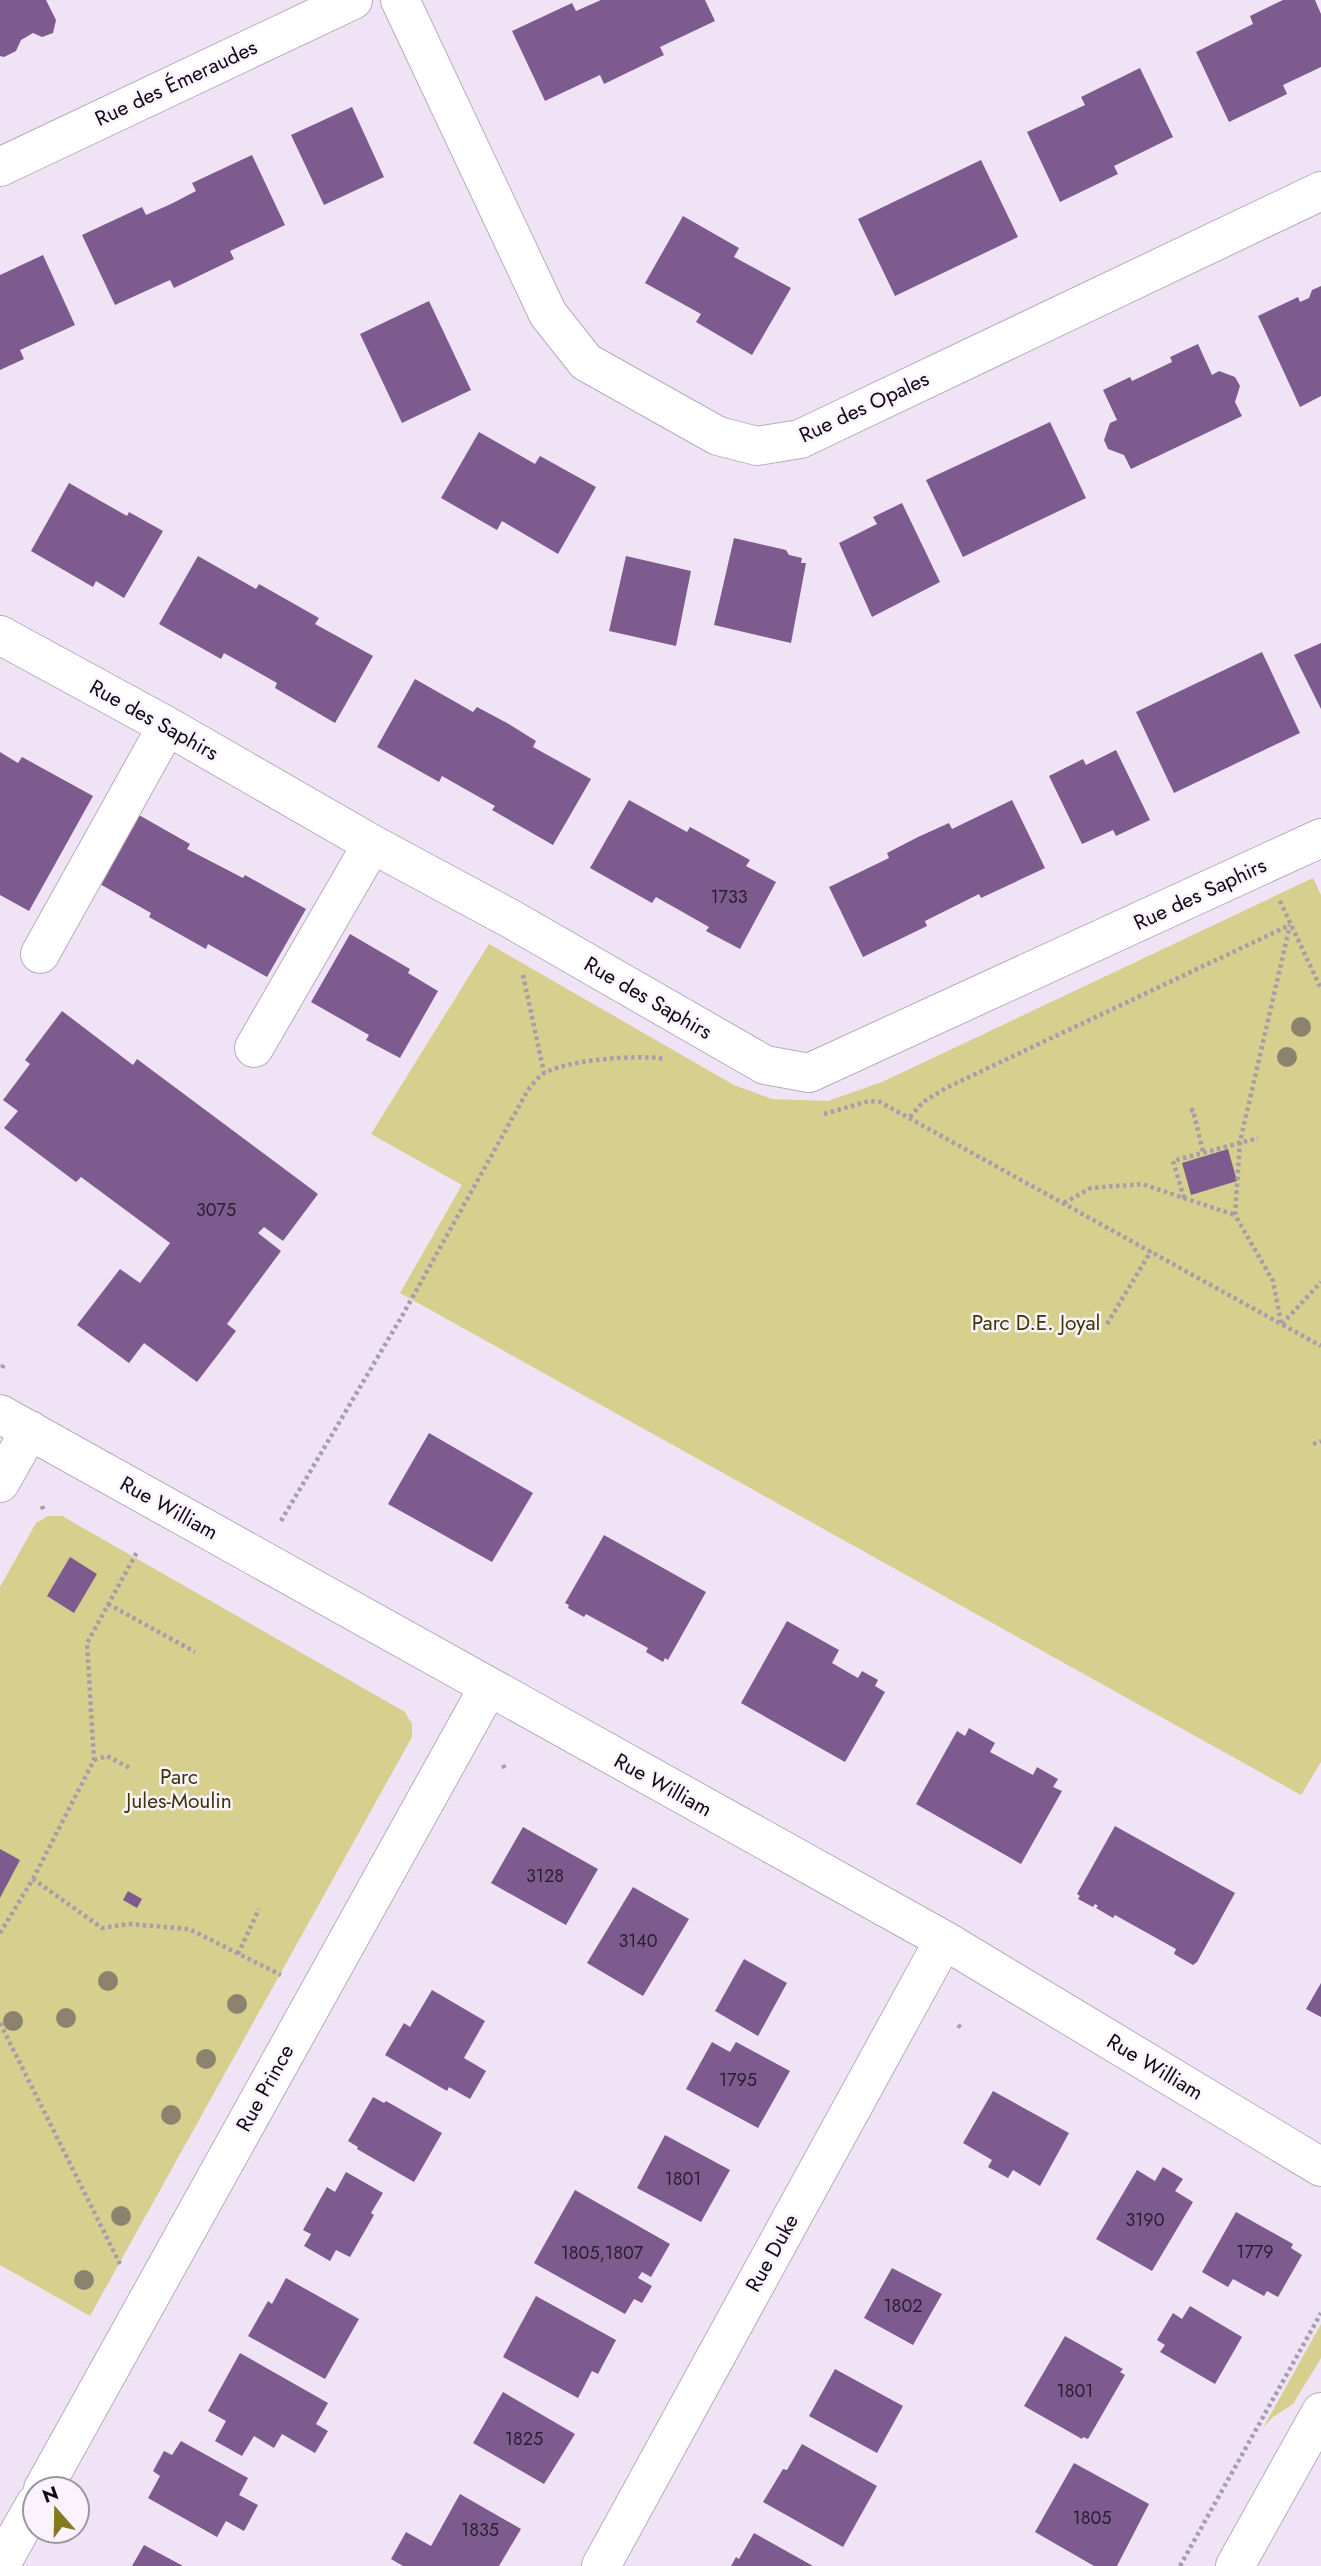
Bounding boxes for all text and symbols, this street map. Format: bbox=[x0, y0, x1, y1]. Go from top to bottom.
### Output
street label: Rue des Émeraudes bbox=[90, 32, 262, 134]
street label: Rue des Opales bbox=[794, 364, 934, 450]
street label: Rue des Saphirs bbox=[84, 672, 224, 768]
street label: Rue des Saphirs bbox=[1129, 850, 1271, 938]
house number: 1733 bbox=[710, 884, 748, 910]
street label: Rue des Saphirs bbox=[578, 949, 718, 1047]
house number: 3075 bbox=[196, 1197, 236, 1223]
park label: Parc D.E. Joyal bbox=[972, 1308, 1100, 1338]
street label: Rue William bbox=[115, 1469, 223, 1547]
street label: Rue William bbox=[609, 1746, 717, 1824]
park label: Parc Jules-Moulin bbox=[123, 1762, 232, 1816]
house number: 3128 bbox=[526, 1863, 564, 1889]
house number: 3140 bbox=[618, 1928, 658, 1954]
street label: Rue William bbox=[1101, 2026, 1209, 2108]
street label: Rue Prince bbox=[229, 2039, 301, 2137]
house number: 1795 bbox=[719, 2067, 757, 2093]
house number: 1801 bbox=[665, 2166, 701, 2192]
house number: 3190 bbox=[1125, 2207, 1165, 2233]
street label: Rue Duke bbox=[738, 2208, 806, 2297]
house number: 1779 bbox=[1236, 2239, 1274, 2265]
house number: 1805,1807 bbox=[561, 2240, 644, 2266]
house number: 1802 bbox=[884, 2293, 922, 2319]
house number: 1801 bbox=[1057, 2378, 1093, 2404]
house number: 1825 bbox=[505, 2426, 543, 2452]
north arrow bbox=[21, 2475, 91, 2545]
text: N bbox=[39, 2479, 62, 2510]
house number: 1805 bbox=[1073, 2505, 1111, 2531]
house number: 1835 bbox=[461, 2517, 499, 2543]

